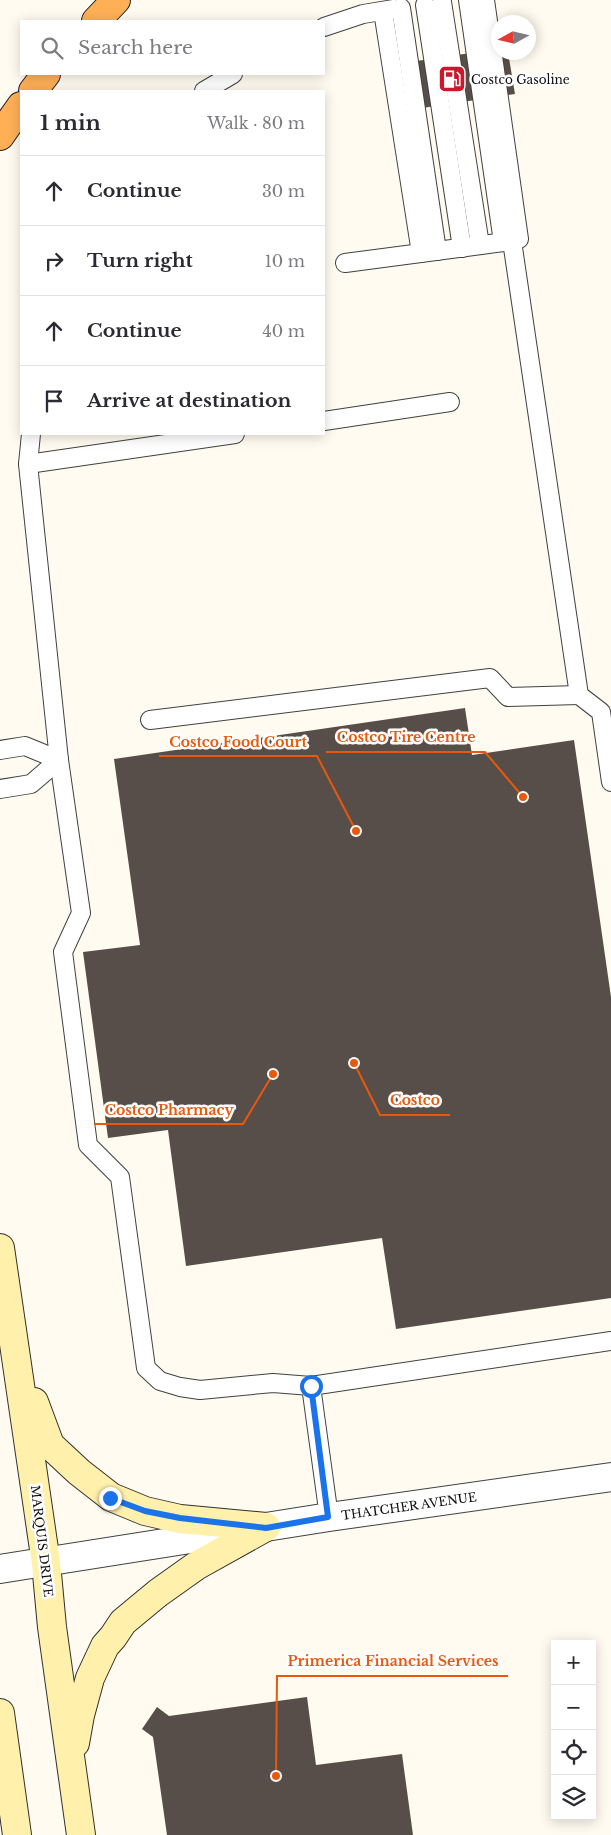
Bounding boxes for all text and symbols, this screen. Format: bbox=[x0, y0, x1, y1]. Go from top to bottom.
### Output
north arrow bbox=[491, 15, 536, 60]
search box bbox=[20, 20, 325, 75]
icon: search bbox=[38, 34, 66, 62]
text: Search here bbox=[78, 36, 193, 59]
fuel station icon: Costco Gasoline bbox=[437, 64, 467, 94]
place label: Costco Gasoline bbox=[471, 72, 570, 87]
text: 1 min bbox=[40, 110, 101, 136]
text: Walk · 80 m bbox=[207, 113, 305, 133]
icon: ahead bbox=[40, 177, 68, 205]
text: Continue bbox=[87, 179, 182, 202]
text: 30 m bbox=[262, 181, 305, 201]
icon: right bbox=[40, 247, 68, 275]
text: Turn right bbox=[87, 249, 193, 272]
text: 10 m bbox=[265, 251, 305, 271]
icon: ahead bbox=[40, 317, 68, 345]
text: Continue bbox=[87, 319, 182, 342]
text: 40 m bbox=[262, 321, 305, 341]
icon: arrive bbox=[40, 387, 68, 415]
text: Arrive at destination bbox=[87, 389, 291, 412]
callout: Costco Tire Centre bbox=[326, 723, 485, 752]
callout: Costco Food Court bbox=[159, 727, 317, 756]
text: Costco Tire Centre bbox=[337, 728, 475, 746]
text: Costco Food Court bbox=[169, 733, 307, 751]
callout: Costco bbox=[380, 1086, 450, 1115]
text: Costco bbox=[390, 1091, 440, 1109]
callout: Costco Pharmacy bbox=[94, 1095, 243, 1124]
text: Costco Pharmacy bbox=[105, 1101, 234, 1119]
route start bbox=[300, 1375, 323, 1398]
street label: MARQUIS DRIVE bbox=[28, 1484, 56, 1598]
route end bbox=[99, 1487, 122, 1510]
street label: THATCHER AVENUE bbox=[340, 1489, 478, 1523]
map controls bbox=[551, 1640, 596, 1820]
button: + bbox=[551, 1640, 596, 1685]
callout: Primerica Financial Services bbox=[277, 1647, 508, 1676]
text: Primerica Financial Services bbox=[287, 1652, 499, 1670]
button: − bbox=[551, 1685, 596, 1730]
button: locate bbox=[551, 1730, 596, 1775]
button: layers bbox=[551, 1775, 596, 1820]

